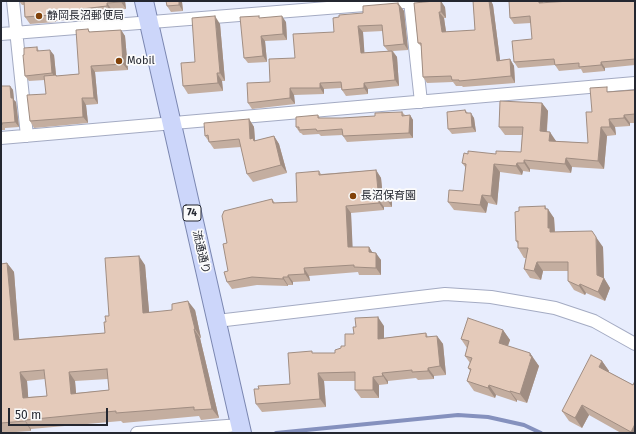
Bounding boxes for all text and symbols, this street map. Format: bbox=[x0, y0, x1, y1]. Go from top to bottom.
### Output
place label: 静岡長沼郵便局 bbox=[47, 9, 124, 23]
marker: 静岡長沼郵便局 bbox=[34, 11, 44, 21]
place label: Mobil bbox=[127, 54, 155, 68]
marker: Mobil bbox=[114, 56, 124, 66]
place label: 長沼保育園 bbox=[361, 189, 416, 203]
marker: 長沼保育園 bbox=[348, 191, 358, 201]
road number: 74 bbox=[183, 205, 201, 221]
street label: 流通通り bbox=[190, 229, 212, 275]
scale bar bbox=[10, 400, 110, 426]
text: 50 m bbox=[15, 408, 41, 422]

